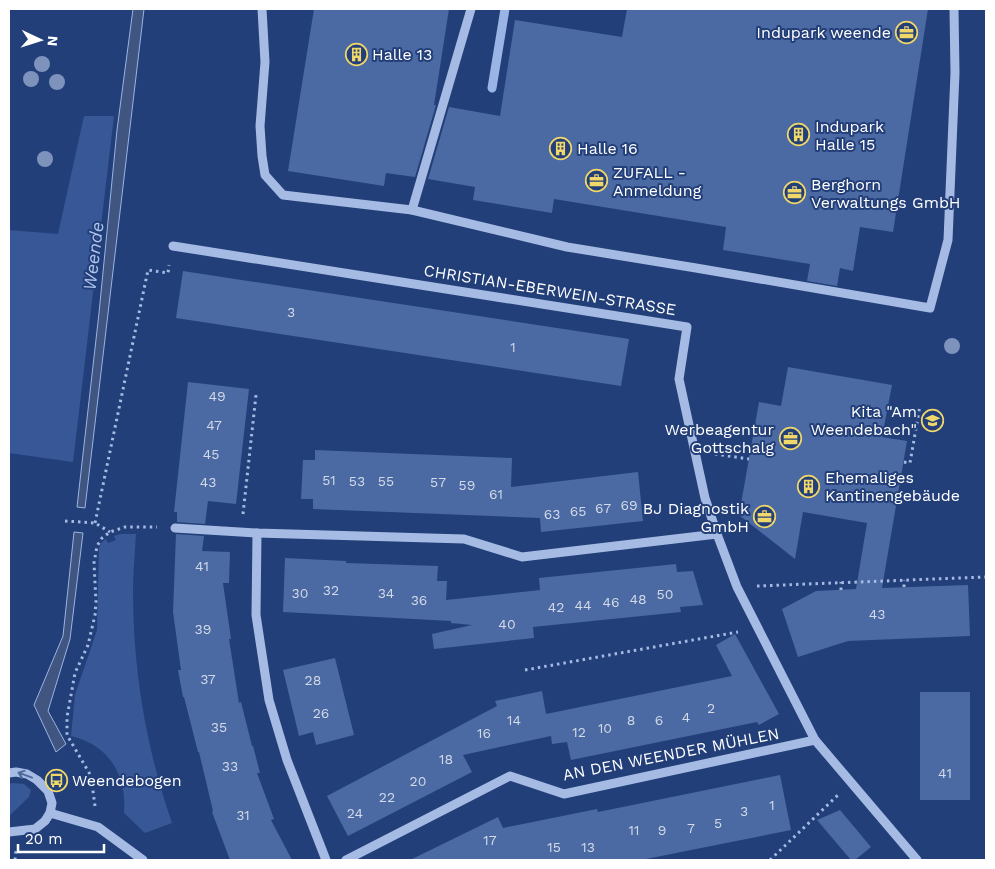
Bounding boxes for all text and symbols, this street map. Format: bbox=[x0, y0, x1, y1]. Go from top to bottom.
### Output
north arrow bbox=[15, 15, 65, 65]
office icon: Indupark weende bbox=[895, 20, 919, 44]
place label: Indupark weende bbox=[756, 23, 891, 42]
text: N bbox=[45, 35, 61, 47]
building icon: Halle 13 bbox=[344, 42, 368, 66]
place label: Halle 13 bbox=[372, 45, 432, 64]
place label: Indupark Halle 15 bbox=[815, 117, 884, 154]
building icon: Indupark Halle 15 bbox=[787, 123, 811, 147]
building icon: Halle 16 bbox=[549, 136, 573, 160]
place label: Halle 16 bbox=[577, 139, 638, 158]
place label: ZUFALL - Anmeldung bbox=[613, 163, 702, 200]
office icon: ZUFALL - Anmeldung bbox=[585, 169, 609, 193]
place label: Berghorn Verwaltungs GmbH bbox=[811, 175, 961, 212]
office icon: Berghorn Verwaltungs GmbH bbox=[783, 181, 807, 205]
water label: Weende bbox=[78, 220, 108, 292]
street label: CHRISTIAN-EBERWEIN-STRASSE bbox=[422, 261, 678, 319]
house number: 3 bbox=[287, 304, 295, 320]
house number: 1 bbox=[510, 339, 516, 355]
house number: 49 bbox=[208, 388, 226, 404]
place label: Kita "Am Weendebach" bbox=[811, 402, 917, 439]
school or university icon: Kita "Am Weendebach" bbox=[921, 408, 945, 432]
house number: 47 bbox=[206, 417, 222, 433]
place label: Werbeagentur Gottschalg bbox=[664, 420, 774, 457]
office icon: Werbeagentur Gottschalg bbox=[778, 426, 802, 450]
house number: 45 bbox=[203, 446, 219, 462]
place label: Ehemaliges Kantinengebäude bbox=[825, 468, 960, 505]
house number: 51 bbox=[322, 472, 336, 488]
house number: 53 bbox=[349, 473, 365, 489]
house number: 55 bbox=[378, 473, 394, 489]
house number: 43 bbox=[200, 474, 216, 490]
house number: 57 bbox=[430, 474, 446, 490]
building icon: Ehemaliges Kantinengebäude bbox=[797, 474, 821, 498]
house number: 59 bbox=[459, 477, 475, 493]
house number: 61 bbox=[489, 486, 503, 502]
house number: 69 bbox=[620, 497, 638, 513]
place label: BJ Diagnostik GmbH bbox=[643, 499, 749, 536]
house number: 67 bbox=[595, 500, 611, 516]
house number: 65 bbox=[570, 503, 586, 519]
office icon: BJ Diagnostik GmbH bbox=[753, 505, 777, 529]
house number: 63 bbox=[544, 506, 560, 522]
house number: 41 bbox=[195, 558, 209, 574]
house number: 32 bbox=[323, 582, 339, 598]
house number: 30 bbox=[292, 585, 308, 601]
house number: 34 bbox=[378, 585, 394, 601]
house number: 50 bbox=[657, 586, 673, 602]
house number: 48 bbox=[629, 591, 647, 607]
house number: 36 bbox=[411, 592, 427, 608]
house number: 46 bbox=[602, 594, 620, 610]
house number: 44 bbox=[574, 597, 592, 613]
house number: 42 bbox=[548, 599, 564, 615]
house number: 43 bbox=[869, 606, 885, 622]
house number: 40 bbox=[498, 616, 516, 632]
house number: 39 bbox=[195, 621, 211, 637]
house number: 37 bbox=[200, 671, 216, 687]
house number: 28 bbox=[305, 672, 321, 688]
house number: 2 bbox=[707, 700, 715, 716]
house number: 26 bbox=[313, 705, 329, 721]
house number: 4 bbox=[682, 709, 690, 725]
house number: 14 bbox=[507, 712, 521, 728]
house number: 8 bbox=[627, 712, 635, 728]
house number: 6 bbox=[655, 712, 663, 728]
house number: 35 bbox=[211, 719, 227, 735]
house number: 10 bbox=[598, 720, 612, 736]
street label: AN DEN WEENDER MÜHLEN bbox=[561, 724, 781, 784]
house number: 12 bbox=[572, 724, 586, 740]
house number: 16 bbox=[477, 725, 491, 741]
house number: 18 bbox=[439, 751, 453, 767]
house number: 33 bbox=[222, 758, 238, 774]
house number: 41 bbox=[938, 765, 952, 781]
bus stop icon: Weendebogen bbox=[44, 768, 68, 792]
one-way arrow bbox=[18, 770, 33, 779]
place label: Weendebogen bbox=[72, 771, 182, 790]
house number: 20 bbox=[410, 773, 426, 789]
house number: 22 bbox=[379, 789, 395, 805]
house number: 1 bbox=[769, 797, 775, 813]
house number: 3 bbox=[740, 803, 748, 819]
house number: 24 bbox=[347, 805, 363, 821]
house number: 31 bbox=[236, 807, 250, 823]
house number: 5 bbox=[714, 815, 722, 831]
house number: 7 bbox=[687, 820, 695, 836]
scale bar bbox=[18, 822, 104, 854]
house number: 11 bbox=[629, 822, 639, 838]
house number: 9 bbox=[658, 822, 666, 838]
text: 20 m bbox=[25, 830, 63, 848]
house number: 17 bbox=[483, 832, 497, 848]
house number: 15 bbox=[547, 839, 561, 855]
house number: 13 bbox=[581, 839, 595, 855]

